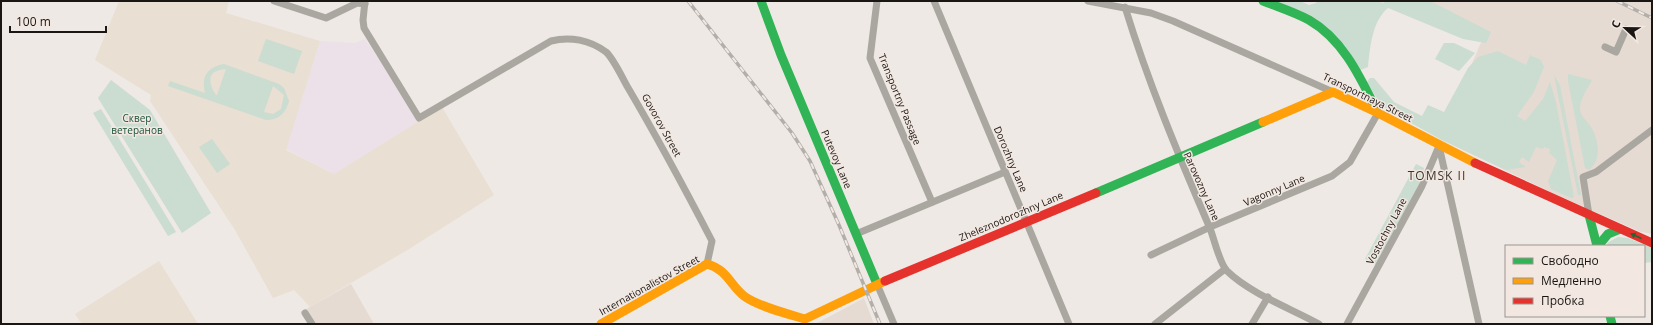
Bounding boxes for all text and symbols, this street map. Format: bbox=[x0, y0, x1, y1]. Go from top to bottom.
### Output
scale bar bbox=[10, 8, 106, 34]
north arrow bbox=[1605, 8, 1645, 48]
text: 100 m bbox=[16, 13, 51, 30]
text: С bbox=[1607, 18, 1624, 30]
street label: Transportny Passage bbox=[875, 51, 925, 147]
street label: Transportnaya Street bbox=[1321, 69, 1416, 125]
street label: Govorov Street bbox=[639, 91, 685, 159]
park label: Сквер ветеранов bbox=[111, 111, 163, 137]
street label: Dorozhny Lane bbox=[991, 124, 1031, 195]
street label: Putevoy Lane bbox=[818, 128, 856, 191]
street label: Parovozny Lane bbox=[1181, 150, 1224, 223]
district label: TOMSK II bbox=[1408, 167, 1466, 184]
street label: Vagonny Lane bbox=[1241, 171, 1307, 209]
street label: Zheleznodorozhny Lane bbox=[957, 188, 1066, 244]
street label: Vostochny Lane bbox=[1363, 195, 1410, 267]
one-way arrow bbox=[1630, 233, 1642, 239]
legend bbox=[1505, 245, 1645, 317]
street label: Internationalistov Street bbox=[596, 251, 702, 318]
text: Свободно bbox=[1541, 252, 1599, 269]
text: Медленно bbox=[1541, 272, 1601, 289]
text: Пробка bbox=[1541, 292, 1584, 309]

